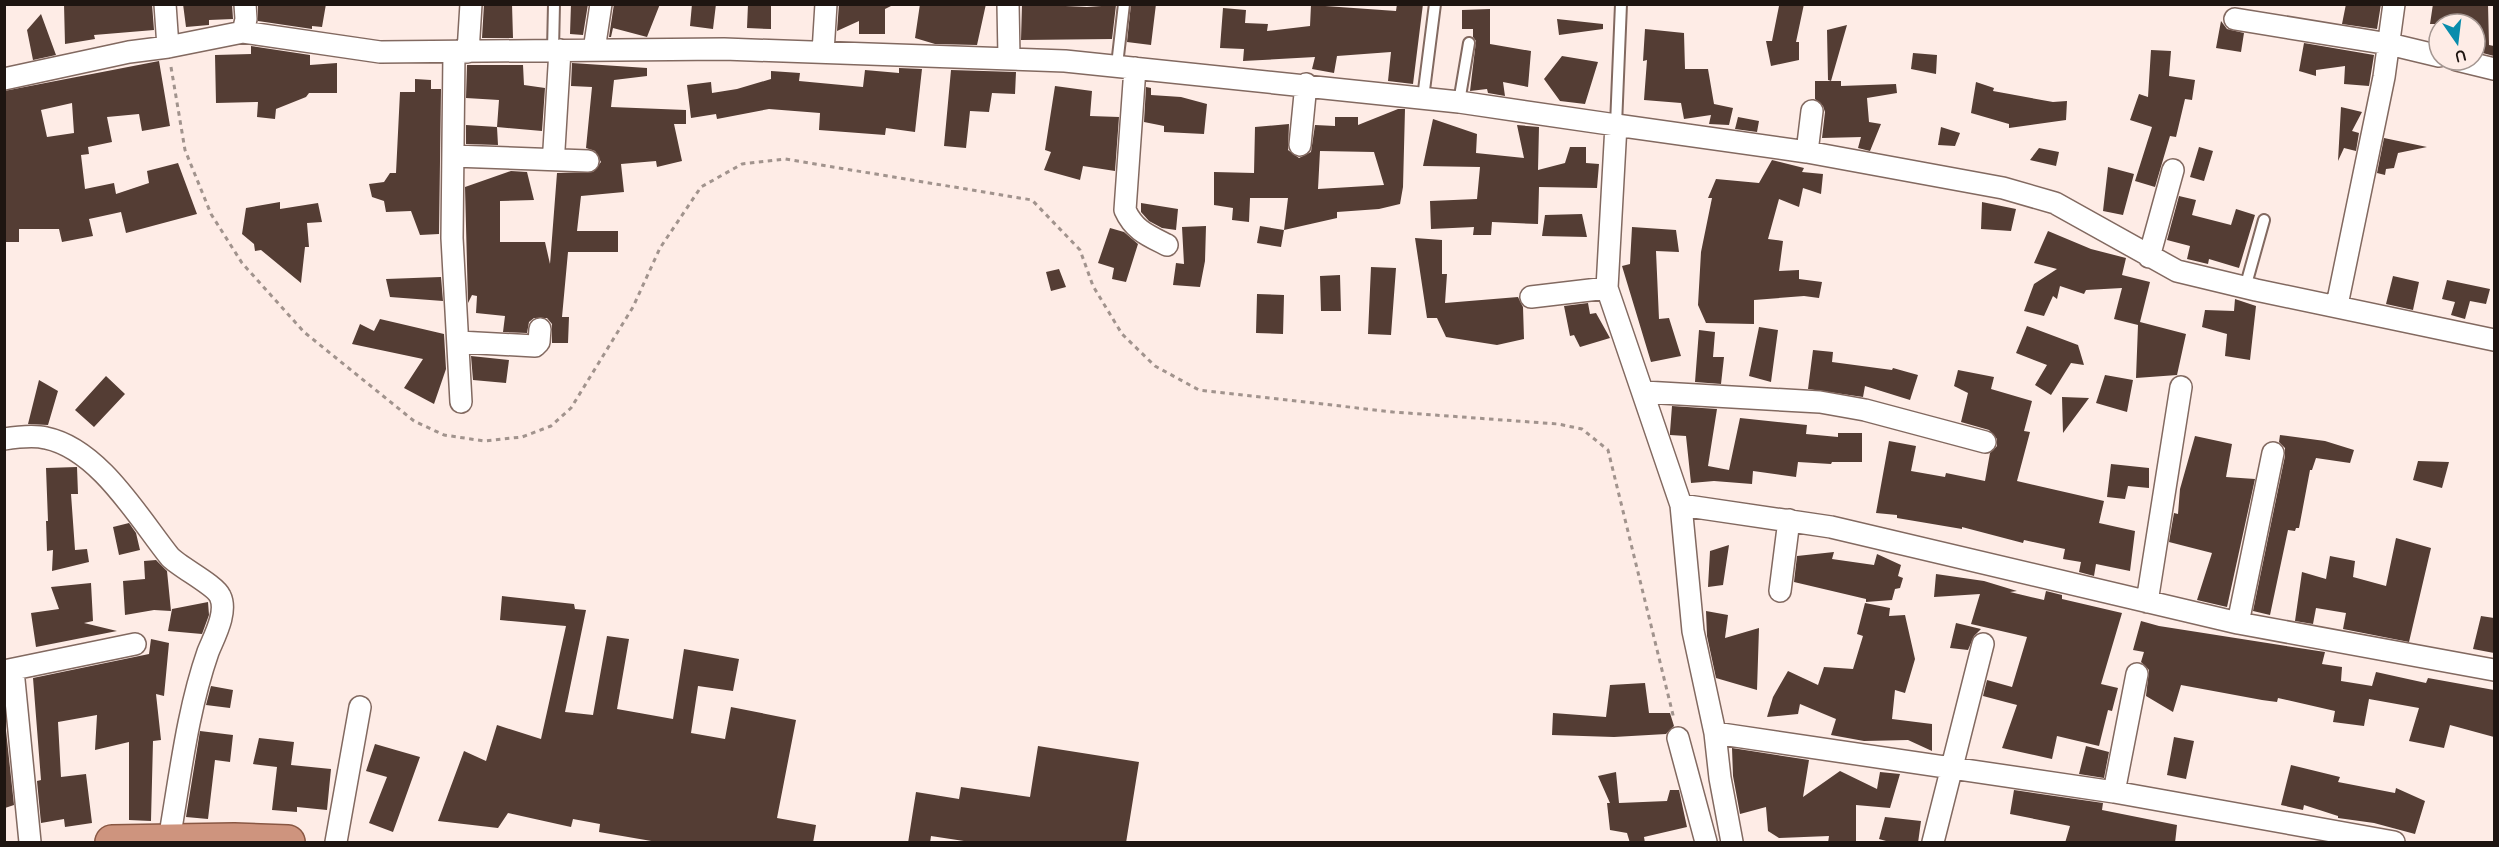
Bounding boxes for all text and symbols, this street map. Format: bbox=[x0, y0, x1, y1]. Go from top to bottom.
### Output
north arrow bbox=[2427, 12, 2487, 72]
text: U bbox=[2453, 45, 2469, 68]

